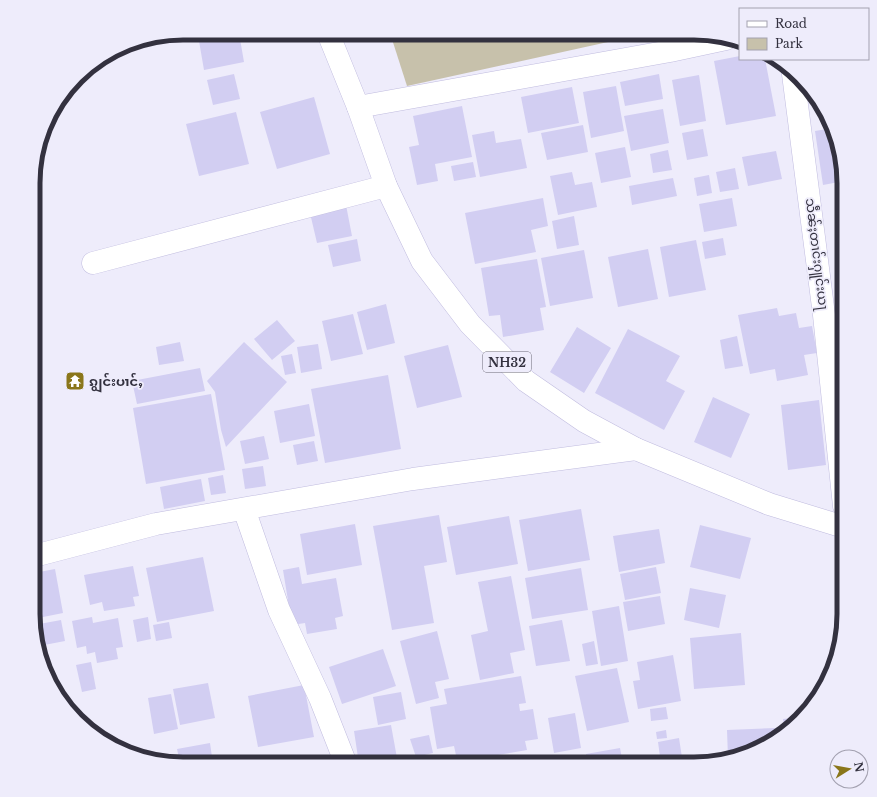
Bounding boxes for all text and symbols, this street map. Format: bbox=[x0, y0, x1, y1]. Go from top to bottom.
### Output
legend bbox=[739, 8, 869, 60]
text: Road bbox=[775, 16, 807, 31]
text: Park bbox=[775, 36, 803, 51]
street label: သဵၼ်ႈတၢင်းႁူင်းယႃ bbox=[800, 197, 832, 312]
road number: NH32 bbox=[483, 352, 531, 372]
temple icon: ၵျွင်းပၢင်ႇ bbox=[64, 370, 86, 392]
place label: ၵျွင်းပၢင်ႇ bbox=[89, 372, 143, 393]
north arrow bbox=[829, 749, 869, 789]
text: N bbox=[851, 761, 867, 774]

